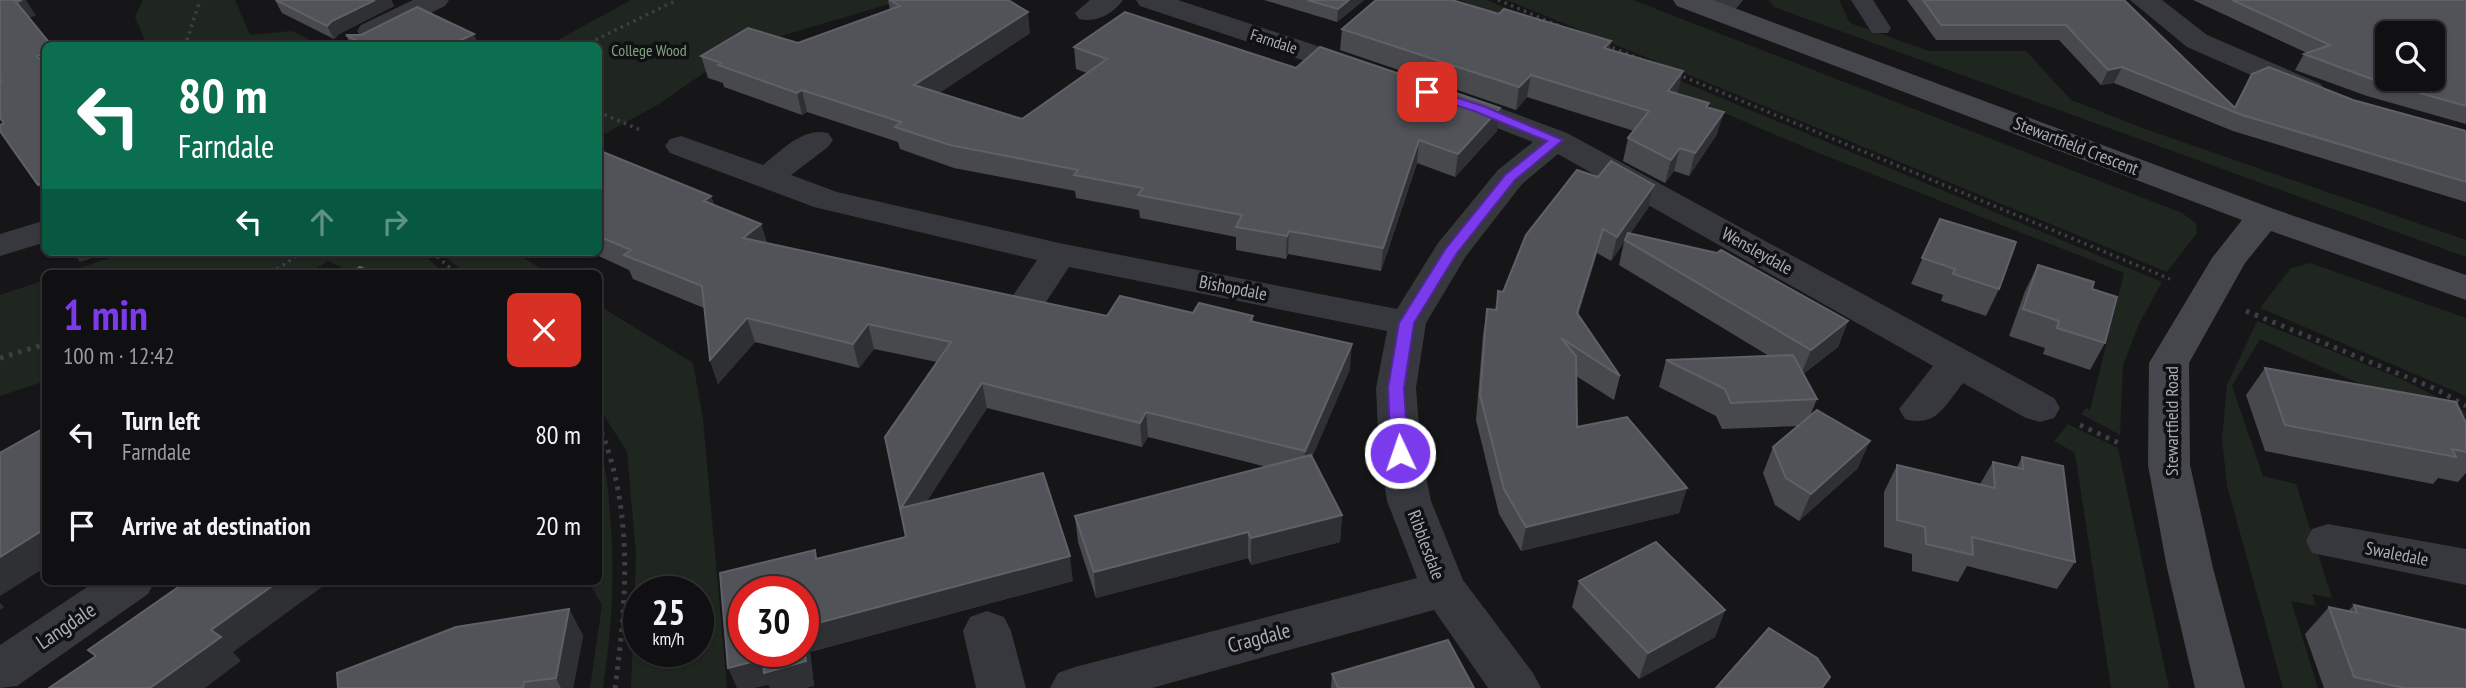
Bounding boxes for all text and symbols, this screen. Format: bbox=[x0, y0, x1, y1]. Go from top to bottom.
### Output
map controls bbox=[2375, 21, 2445, 91]
button: search bbox=[2375, 21, 2445, 91]
street label: Farndale bbox=[1248, 24, 1300, 58]
park label: College Wood bbox=[611, 40, 687, 60]
pin bbox=[1397, 62, 1457, 122]
text: 80 m bbox=[178, 63, 267, 127]
icon: left bbox=[63, 70, 154, 161]
icon: arrive bbox=[1408, 73, 1446, 111]
street label: Stewartfield Crescent bbox=[2010, 111, 2142, 180]
text: Farndale bbox=[178, 125, 274, 167]
icon: left bbox=[230, 203, 268, 241]
icon: ahead bbox=[303, 203, 341, 241]
icon: right bbox=[376, 203, 414, 241]
street label: Wensleydale bbox=[1718, 222, 1797, 279]
street label: Bishopdale bbox=[1197, 270, 1269, 305]
text: 1 min bbox=[63, 287, 148, 342]
button: close bbox=[507, 293, 581, 367]
text: 100 m · 12:42 bbox=[63, 341, 175, 370]
street label: Stewartfield Road bbox=[2160, 366, 2183, 476]
text: Turn left bbox=[122, 404, 200, 437]
icon: left bbox=[63, 416, 101, 454]
position arrow bbox=[1363, 416, 1437, 490]
text: 80 m bbox=[535, 418, 581, 451]
text: Farndale bbox=[122, 437, 191, 466]
icon: arrive bbox=[63, 507, 101, 545]
street label: Ribblesdale bbox=[1403, 507, 1450, 583]
text: Arrive at destination bbox=[122, 509, 311, 542]
text: 20 m bbox=[535, 509, 581, 542]
street label: Swaledale bbox=[2364, 536, 2431, 571]
speed limit sign: 30 bbox=[728, 576, 819, 667]
text: 25 bbox=[652, 589, 685, 635]
street label: Langdale bbox=[31, 596, 101, 655]
street label: Cragdale bbox=[1225, 616, 1293, 659]
text: km/h bbox=[653, 627, 684, 650]

